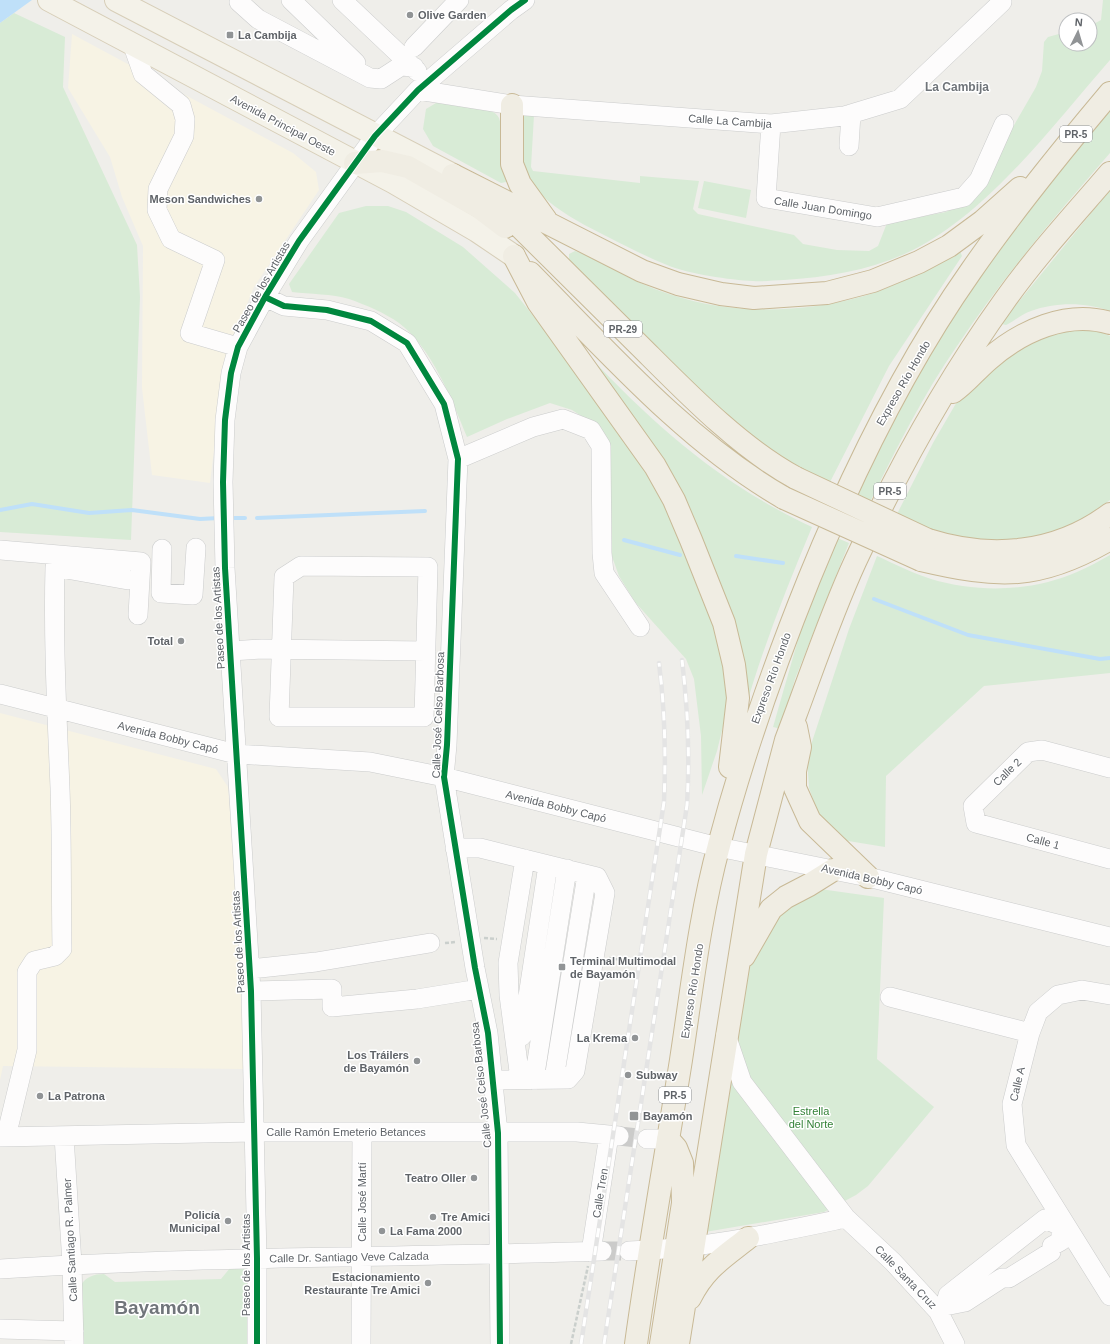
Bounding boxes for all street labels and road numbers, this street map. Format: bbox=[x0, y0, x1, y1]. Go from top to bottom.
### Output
street label: Avenida Principal Oeste bbox=[228, 92, 338, 158]
street label: Calle La Cambija bbox=[688, 112, 773, 130]
road number: PR-5 bbox=[1060, 126, 1092, 142]
street label: Calle Juan Domingo bbox=[773, 194, 873, 222]
street label: Paseo de los Artistas bbox=[230, 239, 292, 334]
road number: PR-29 bbox=[604, 321, 642, 337]
street label: Expreso Río Hondo bbox=[874, 338, 932, 428]
road number: PR-5 bbox=[874, 483, 906, 499]
street label: Paseo de los Artistas bbox=[209, 566, 227, 670]
street label: Expreso Río Hondo bbox=[749, 631, 793, 725]
street label: Calle José Celso Barbosa bbox=[430, 651, 446, 778]
street label: Avenida Bobby Capó bbox=[117, 719, 219, 755]
street label: Calle 2 bbox=[991, 756, 1023, 788]
street label: Avenida Bobby Capó bbox=[505, 788, 607, 824]
street label: Calle 1 bbox=[1025, 831, 1061, 851]
street label: Avenida Bobby Capó bbox=[820, 862, 924, 896]
street label: Paseo de los Artistas bbox=[229, 890, 247, 994]
street label: Expreso Río Hondo bbox=[679, 943, 705, 1039]
street label: Calle José Celso Barbosa bbox=[468, 1021, 494, 1149]
street label: Calle A bbox=[1007, 1065, 1027, 1102]
road number: PR-5 bbox=[659, 1087, 691, 1103]
street label: Calle Ramón Emeterio Betances bbox=[266, 1126, 426, 1138]
street label: Calle José Martí bbox=[356, 1162, 368, 1242]
street label: Calle Tren bbox=[590, 1167, 610, 1219]
street label: Calle Santiago R. Palmer bbox=[61, 1178, 79, 1302]
street label: Paseo de los Artistas bbox=[240, 1213, 252, 1316]
street label: Calle Santa Cruz bbox=[873, 1243, 939, 1311]
street label: Calle Dr. Santiago Veve Calzada bbox=[269, 1250, 430, 1264]

